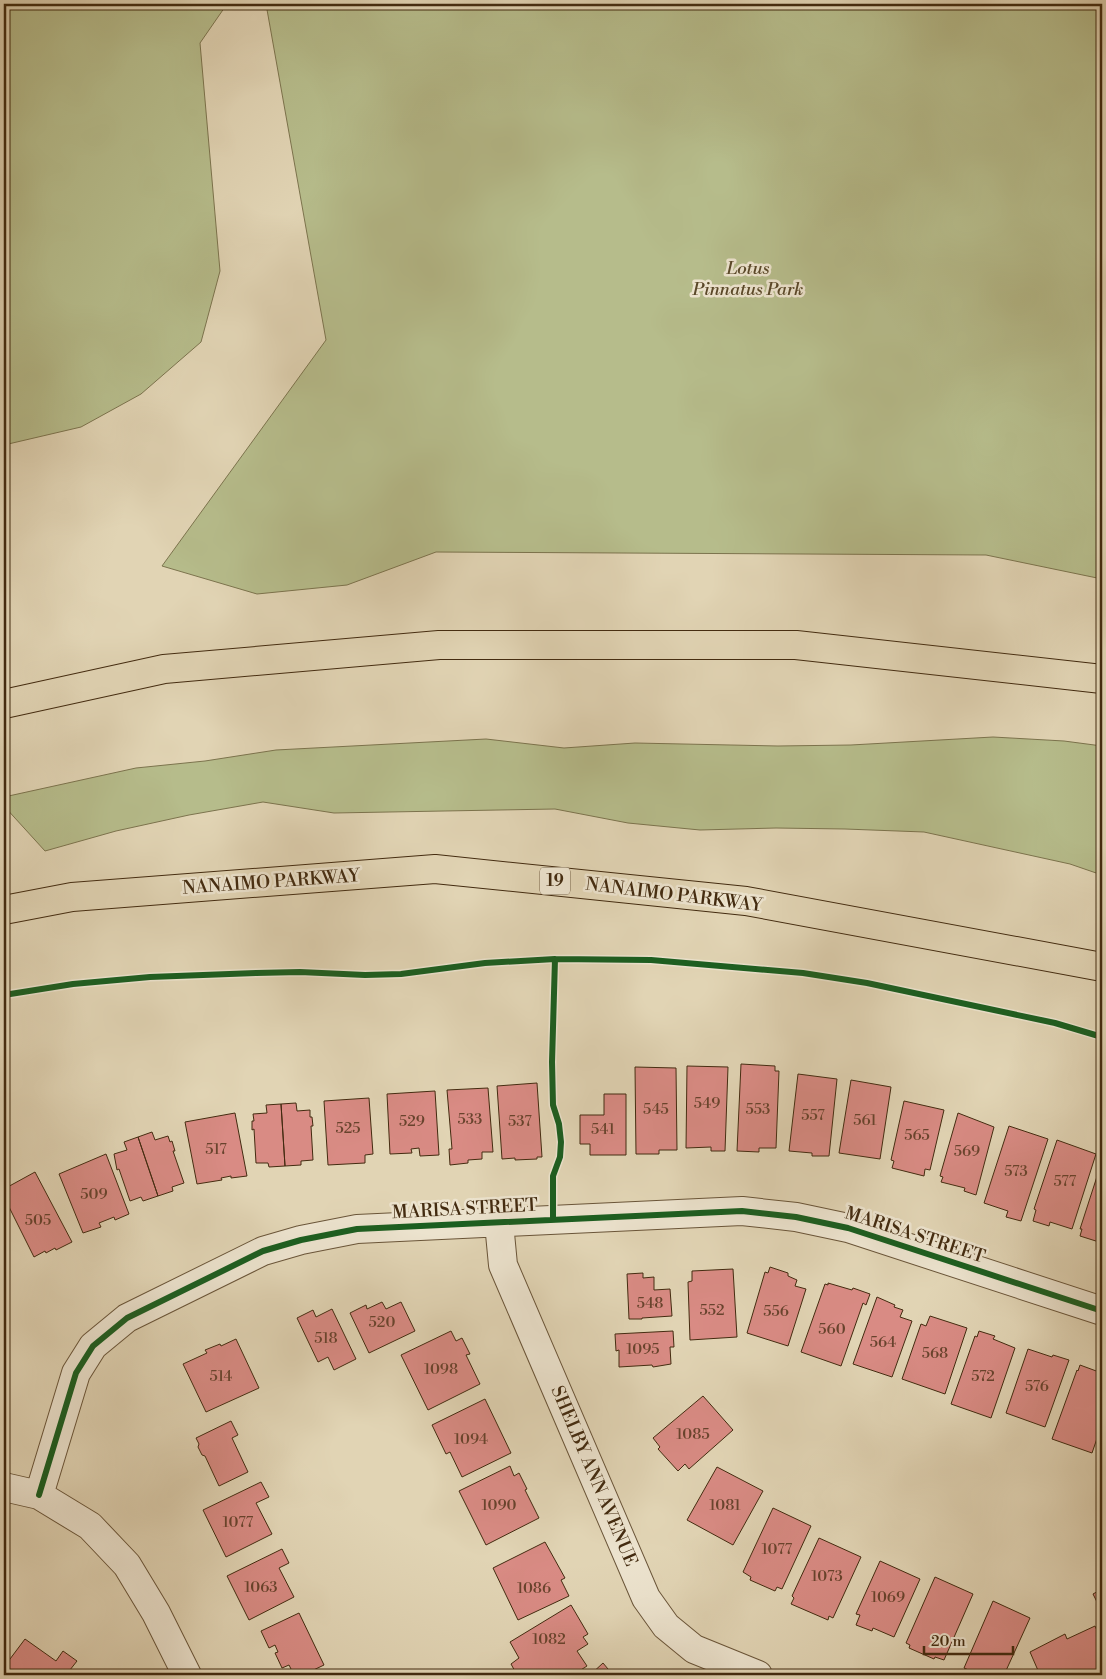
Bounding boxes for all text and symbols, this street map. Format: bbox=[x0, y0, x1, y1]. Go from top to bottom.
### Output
park label: Lotus Pinnatus Park bbox=[692, 257, 803, 301]
street label: NANAIMO PARKWAY bbox=[182, 864, 362, 900]
road number: 19 bbox=[540, 868, 570, 894]
street label: NANAIMO PARKWAY bbox=[584, 873, 765, 917]
house number: 549 bbox=[694, 1094, 720, 1113]
house number: 545 bbox=[643, 1100, 669, 1119]
house number: 553 bbox=[746, 1100, 770, 1119]
house number: 557 bbox=[801, 1106, 825, 1125]
house number: 533 bbox=[458, 1110, 482, 1129]
house number: 561 bbox=[853, 1111, 877, 1130]
house number: 529 bbox=[399, 1112, 425, 1131]
house number: 537 bbox=[508, 1112, 532, 1131]
house number: 525 bbox=[335, 1119, 361, 1138]
house number: 541 bbox=[591, 1120, 616, 1139]
house number: 565 bbox=[904, 1126, 930, 1145]
house number: 517 bbox=[205, 1140, 227, 1159]
house number: 569 bbox=[954, 1142, 980, 1161]
house number: 573 bbox=[1004, 1162, 1028, 1181]
house number: 577 bbox=[1054, 1172, 1077, 1191]
house number: 509 bbox=[80, 1185, 108, 1204]
street label: MARISA STREET bbox=[391, 1194, 539, 1224]
street label: MARISA STREET bbox=[842, 1201, 988, 1269]
house number: 505 bbox=[25, 1211, 51, 1230]
house number: 548 bbox=[637, 1294, 663, 1313]
house number: 552 bbox=[699, 1301, 725, 1320]
house number: 556 bbox=[763, 1302, 789, 1321]
house number: 520 bbox=[369, 1313, 395, 1332]
house number: 560 bbox=[818, 1320, 846, 1339]
house number: 518 bbox=[314, 1329, 338, 1348]
house number: 564 bbox=[870, 1333, 896, 1352]
house number: 1095 bbox=[626, 1340, 660, 1359]
house number: 568 bbox=[922, 1344, 948, 1363]
house number: 1098 bbox=[424, 1360, 458, 1379]
house number: 514 bbox=[209, 1367, 233, 1386]
house number: 572 bbox=[971, 1367, 995, 1386]
house number: 576 bbox=[1025, 1377, 1049, 1396]
street label: SHELBY ANN AVENUE bbox=[546, 1382, 642, 1570]
house number: 1085 bbox=[676, 1425, 710, 1444]
house number: 1094 bbox=[454, 1430, 488, 1449]
house number: 1090 bbox=[482, 1496, 517, 1515]
house number: 1081 bbox=[709, 1496, 741, 1515]
house number: 1077 bbox=[223, 1513, 254, 1532]
house number: 1077 bbox=[762, 1540, 793, 1559]
house number: 1073 bbox=[811, 1567, 843, 1586]
house number: 1063 bbox=[244, 1578, 278, 1597]
house number: 1086 bbox=[517, 1579, 551, 1598]
house number: 1069 bbox=[871, 1588, 905, 1607]
scale bar bbox=[924, 1624, 1012, 1656]
house number: 1082 bbox=[532, 1630, 566, 1649]
text: 20 m bbox=[931, 1632, 966, 1651]

